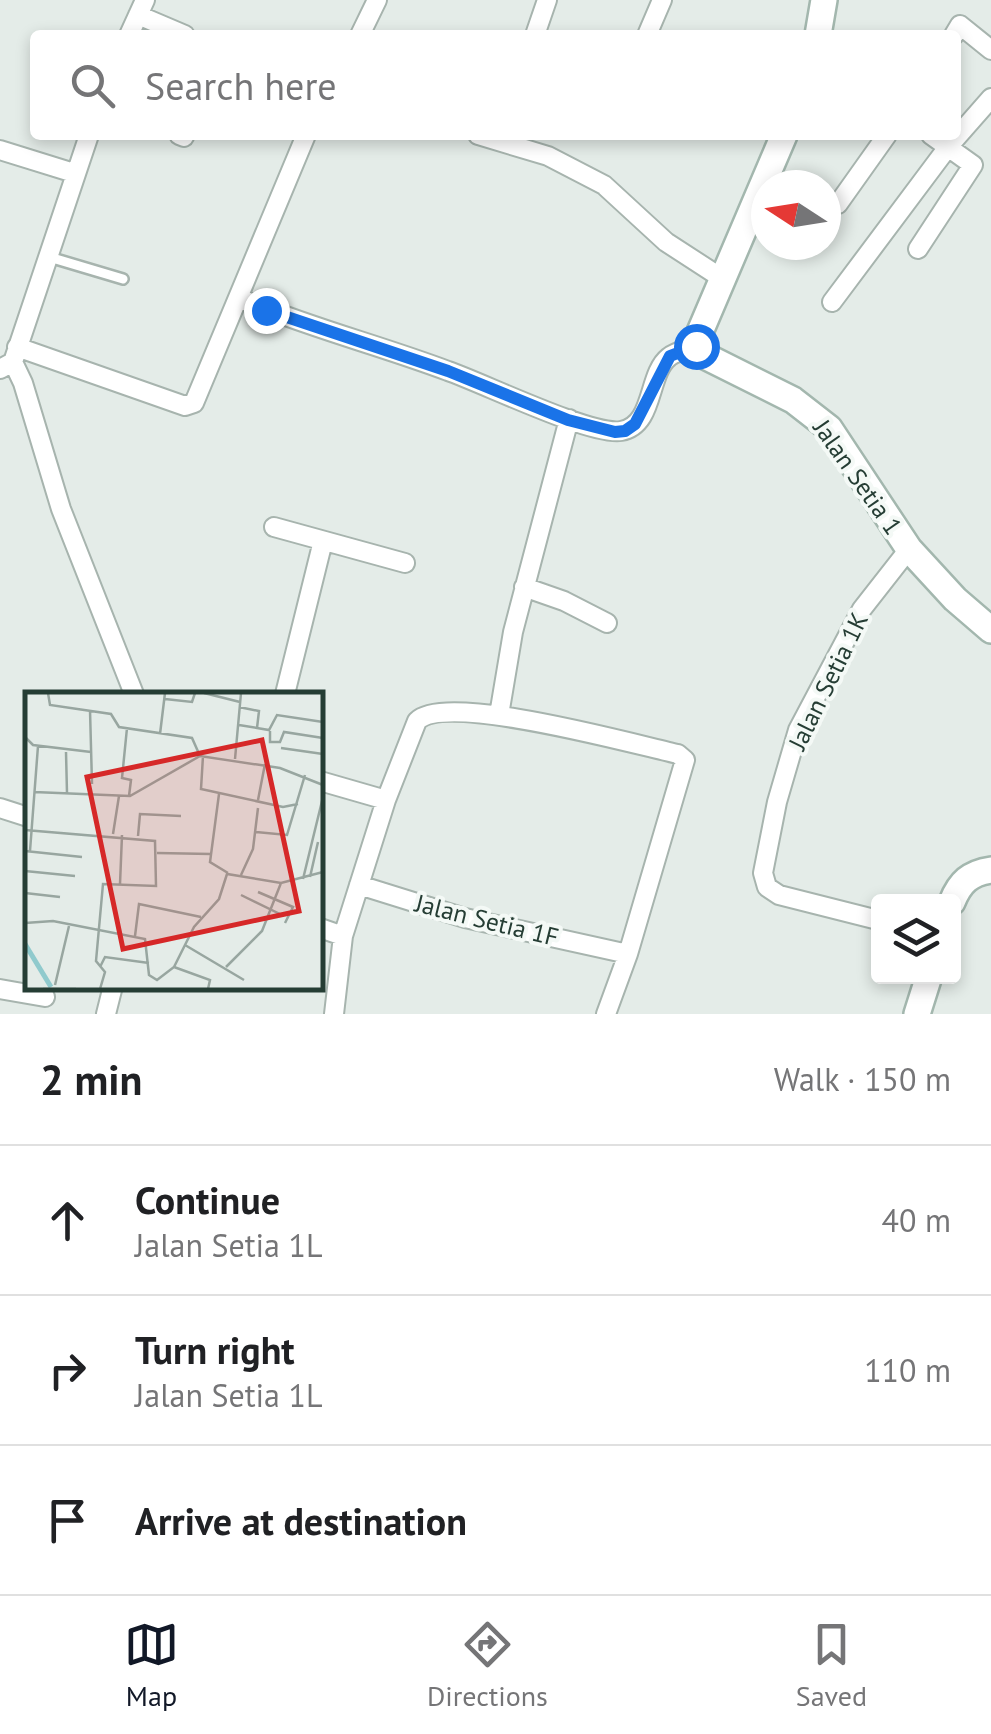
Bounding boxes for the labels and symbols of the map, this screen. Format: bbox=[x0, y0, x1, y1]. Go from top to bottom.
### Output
north arrow bbox=[751, 170, 841, 260]
route end bbox=[244, 288, 290, 334]
route start bbox=[674, 324, 720, 370]
street label: Jalan Setia 1 bbox=[806, 412, 909, 541]
street label: Jalan Setia 1K bbox=[781, 607, 875, 756]
inset map bbox=[25, 692, 322, 989]
street label: Jalan Setia 1F bbox=[411, 887, 562, 953]

